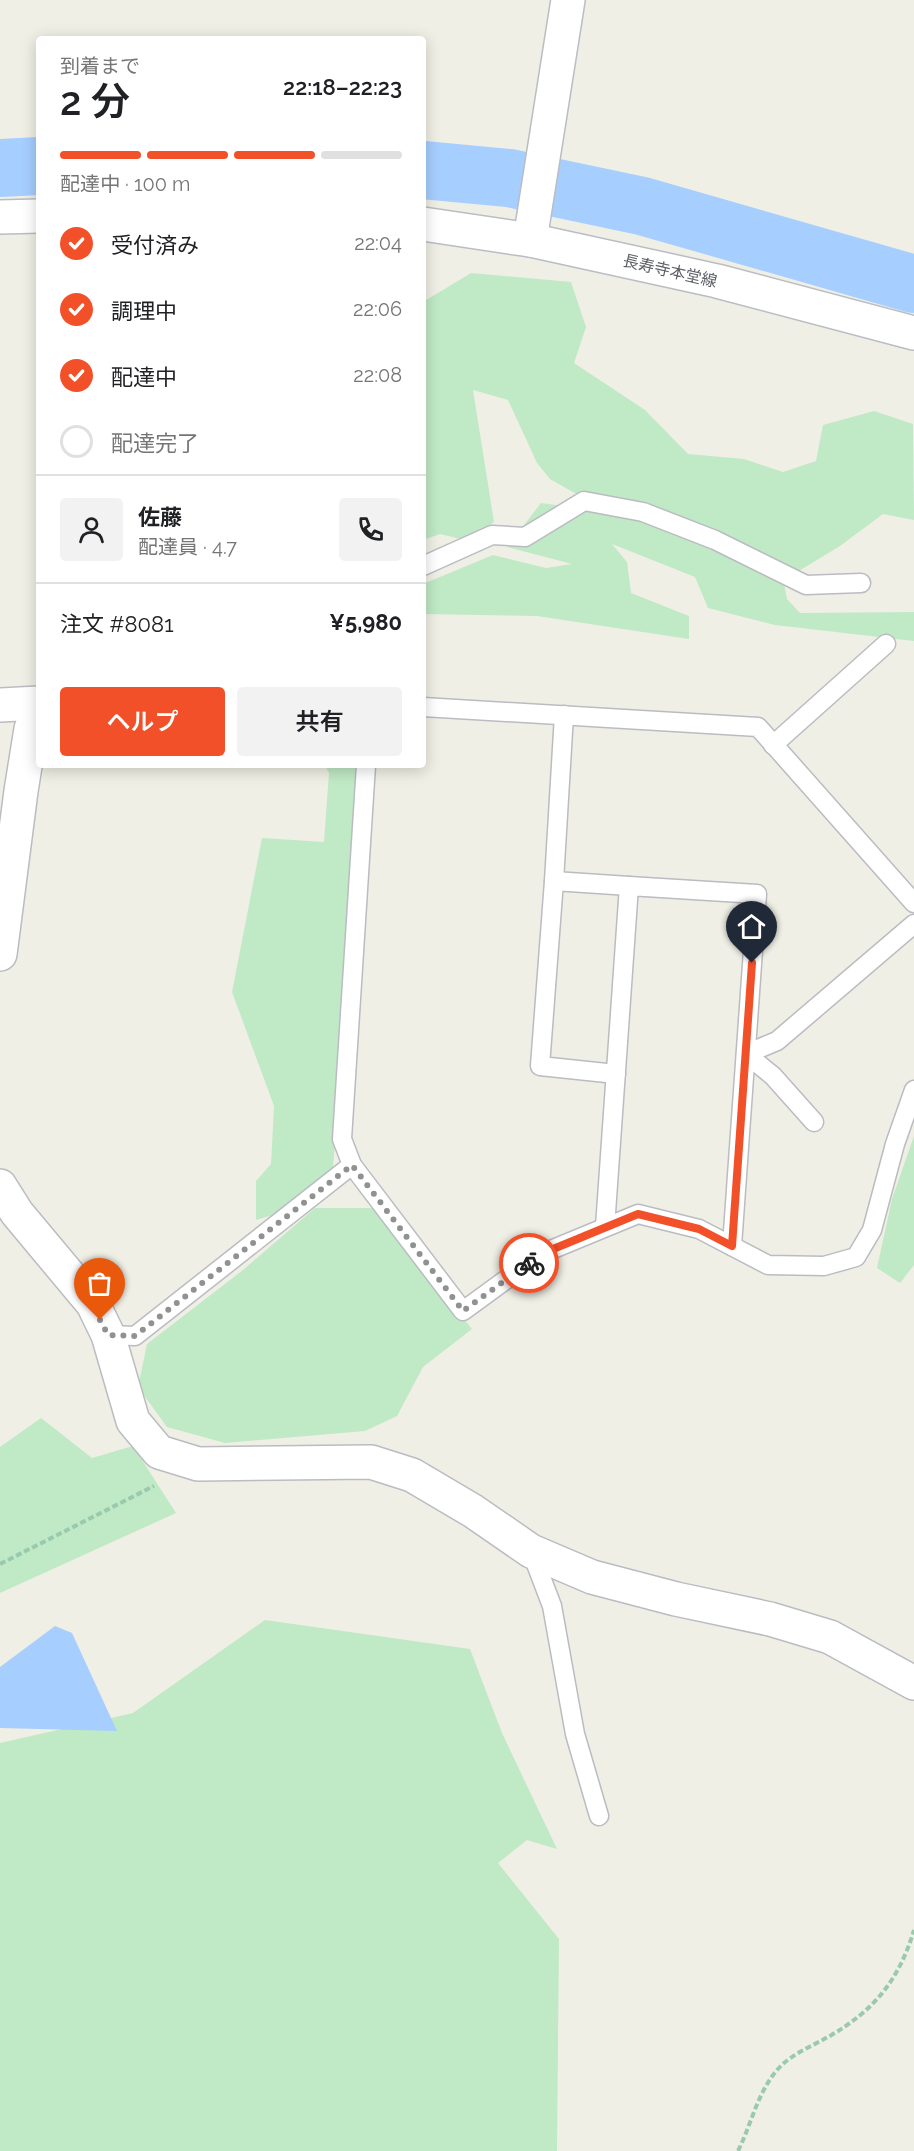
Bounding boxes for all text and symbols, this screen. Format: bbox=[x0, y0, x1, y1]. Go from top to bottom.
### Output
text: 到着まで bbox=[60, 54, 140, 78]
text: 22:18–22:23 bbox=[283, 74, 402, 100]
text: 2 分 bbox=[60, 78, 130, 124]
text: 配達中 · 100 m bbox=[60, 172, 191, 196]
icon: check bbox=[60, 227, 93, 260]
text: 22:04 bbox=[354, 231, 402, 255]
text: 受付済み bbox=[111, 232, 199, 258]
street label: 長寿寺本堂線 bbox=[621, 251, 719, 291]
icon: check bbox=[60, 293, 93, 326]
text: 22:06 bbox=[353, 297, 402, 321]
text: 調理中 bbox=[111, 298, 177, 324]
icon: check bbox=[60, 359, 93, 392]
text: 22:08 bbox=[353, 363, 402, 387]
text: 配達中 bbox=[111, 364, 177, 390]
text: 配達完了 bbox=[111, 430, 199, 456]
button: person bbox=[60, 498, 123, 561]
button: phone bbox=[339, 498, 402, 561]
text: 佐藤 bbox=[138, 504, 182, 530]
text: 配達員 · 4.7 bbox=[138, 535, 237, 559]
text: ¥5,980 bbox=[329, 609, 402, 635]
text: 注文 #8081 bbox=[60, 611, 174, 637]
button: ヘルプ bbox=[60, 687, 225, 756]
button: 共有 bbox=[237, 687, 402, 756]
pin bbox=[726, 901, 777, 963]
icon: home bbox=[735, 910, 768, 943]
courier bbox=[499, 1233, 559, 1293]
icon: bike bbox=[513, 1247, 546, 1280]
pin bbox=[74, 1258, 125, 1320]
icon: bag bbox=[83, 1267, 116, 1300]

